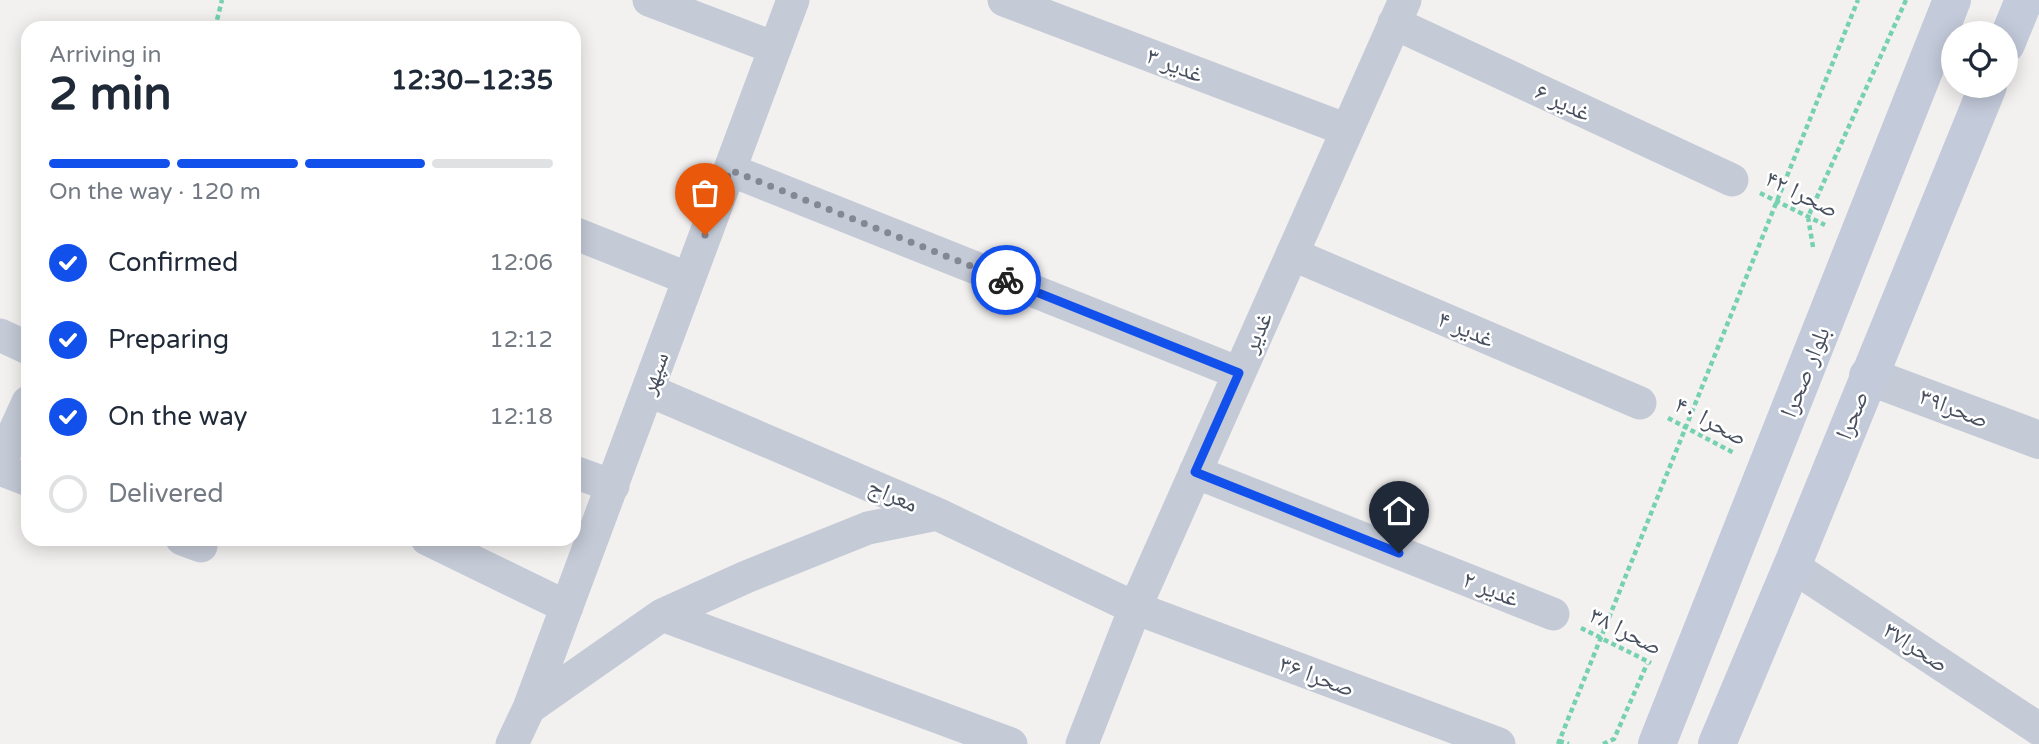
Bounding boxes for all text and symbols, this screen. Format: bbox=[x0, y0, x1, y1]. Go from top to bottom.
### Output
map controls bbox=[1941, 21, 2018, 98]
button: locate bbox=[1941, 21, 2018, 98]
text: Arriving in bbox=[49, 41, 162, 69]
street label: غدیر ۳ bbox=[1142, 41, 1207, 89]
text: 12:30–12:35 bbox=[391, 65, 553, 96]
text: 2 min bbox=[49, 67, 172, 122]
street label: غدیر ۶ bbox=[1530, 77, 1595, 128]
pin bbox=[675, 163, 735, 235]
street label: صحرا ۴۲ bbox=[1760, 164, 1843, 225]
icon: bag bbox=[686, 174, 724, 212]
text: On the way · 120 m bbox=[49, 178, 261, 206]
icon: check bbox=[49, 244, 87, 282]
courier bbox=[971, 245, 1041, 315]
text: Confirmed bbox=[108, 247, 238, 278]
text: 12:06 bbox=[489, 249, 553, 277]
icon: bike bbox=[987, 261, 1025, 299]
street label: غدیر ۴ bbox=[1433, 305, 1498, 354]
street label: غدیر bbox=[1235, 307, 1279, 358]
icon: check bbox=[49, 321, 87, 359]
street label: بلوار صحرا bbox=[1774, 323, 1837, 422]
text: Preparing bbox=[108, 324, 229, 355]
text: 12:12 bbox=[489, 326, 553, 354]
street label: سپهر bbox=[633, 348, 675, 399]
street label: صحرا۳۹ bbox=[1915, 382, 1993, 435]
street label: صحرا bbox=[1830, 386, 1875, 444]
street label: صحرا ۴۰ bbox=[1669, 390, 1752, 453]
icon: check bbox=[49, 398, 87, 436]
text: On the way bbox=[108, 401, 248, 432]
text: 12:18 bbox=[489, 403, 553, 431]
street label: معراج bbox=[863, 472, 922, 519]
text: Delivered bbox=[108, 478, 224, 509]
pin bbox=[1369, 481, 1429, 553]
icon: home bbox=[1380, 492, 1418, 530]
street label: غدیر ۲ bbox=[1458, 565, 1523, 614]
street label: صحرا ۳۸ bbox=[1584, 601, 1667, 662]
street label: صحرا۳۷ bbox=[1878, 616, 1954, 679]
street label: صحرا ۳۶ bbox=[1275, 649, 1358, 703]

